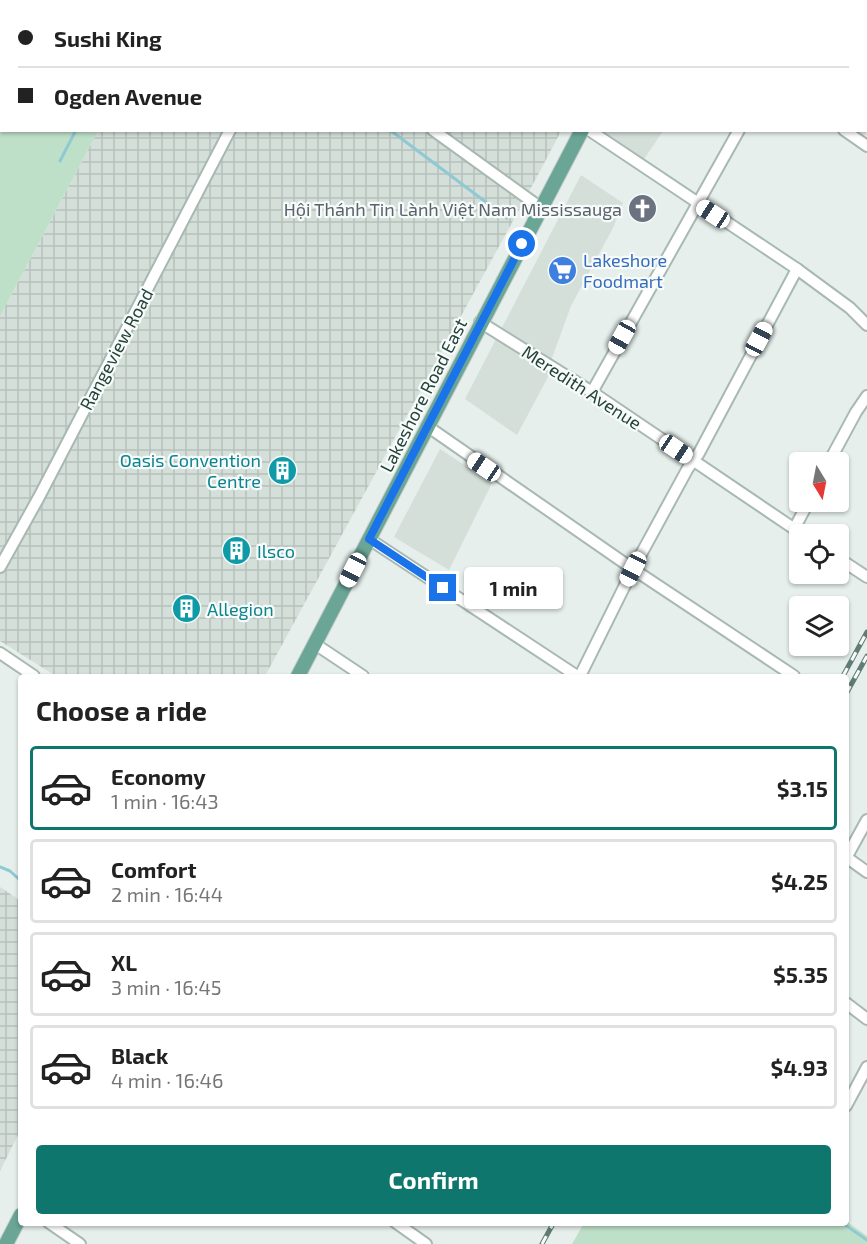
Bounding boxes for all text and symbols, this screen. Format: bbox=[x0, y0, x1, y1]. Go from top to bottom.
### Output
text: Sushi King bbox=[54, 25, 162, 51]
text: Ogden Avenue bbox=[54, 83, 202, 109]
church icon: Hội Thánh Tin Lành Việt Nam Mississauga bbox=[627, 193, 659, 225]
car bbox=[693, 197, 733, 231]
place label: Hội Thánh Tin Lành Việt Nam Mississauga bbox=[284, 198, 622, 220]
route start bbox=[508, 230, 535, 257]
place label: Lakeshore Foodmart bbox=[583, 249, 667, 292]
supermarket icon: Lakeshore Foodmart bbox=[546, 254, 578, 286]
street label: Rangeview Road bbox=[75, 284, 157, 414]
street label: Lakeshore Road East bbox=[375, 314, 471, 476]
car bbox=[605, 317, 639, 357]
car bbox=[743, 319, 775, 359]
street label: Meredith Avenue bbox=[518, 340, 646, 434]
car bbox=[656, 431, 696, 467]
place label: Oasis Convention Centre bbox=[120, 449, 261, 492]
car bbox=[464, 449, 504, 485]
north arrow bbox=[789, 452, 849, 512]
map controls bbox=[789, 452, 849, 656]
building icon: Oasis Convention Centre bbox=[266, 454, 298, 486]
button: locate bbox=[789, 524, 849, 584]
building icon: Ilsco bbox=[220, 535, 252, 567]
place label: Ilsco bbox=[257, 540, 295, 562]
car bbox=[617, 549, 649, 589]
car bbox=[337, 550, 369, 590]
callout: 1 min bbox=[464, 567, 563, 609]
route end bbox=[429, 574, 456, 601]
text: 1 min bbox=[489, 576, 538, 600]
building icon: Allegion bbox=[170, 593, 202, 625]
button: layers bbox=[789, 596, 849, 656]
place label: Allegion bbox=[207, 598, 274, 620]
text: Choose a ride bbox=[36, 694, 207, 726]
icon: car bbox=[39, 761, 93, 815]
text: Economy bbox=[111, 763, 206, 789]
text: $3.15 bbox=[777, 775, 828, 801]
text: 1 min · 16:43 bbox=[111, 789, 219, 813]
icon: car bbox=[39, 854, 93, 908]
text: Comfort bbox=[111, 856, 196, 882]
text: $4.25 bbox=[771, 868, 828, 894]
text: 2 min · 16:44 bbox=[111, 882, 223, 906]
icon: car bbox=[39, 947, 93, 1001]
text: XL bbox=[111, 949, 137, 975]
text: $5.35 bbox=[773, 961, 828, 987]
text: 3 min · 16:45 bbox=[111, 975, 221, 999]
icon: car bbox=[39, 1040, 93, 1094]
text: Black bbox=[111, 1042, 168, 1068]
text: $4.93 bbox=[770, 1054, 828, 1080]
text: 4 min · 16:46 bbox=[111, 1068, 223, 1092]
button: Confirm bbox=[36, 1145, 831, 1214]

